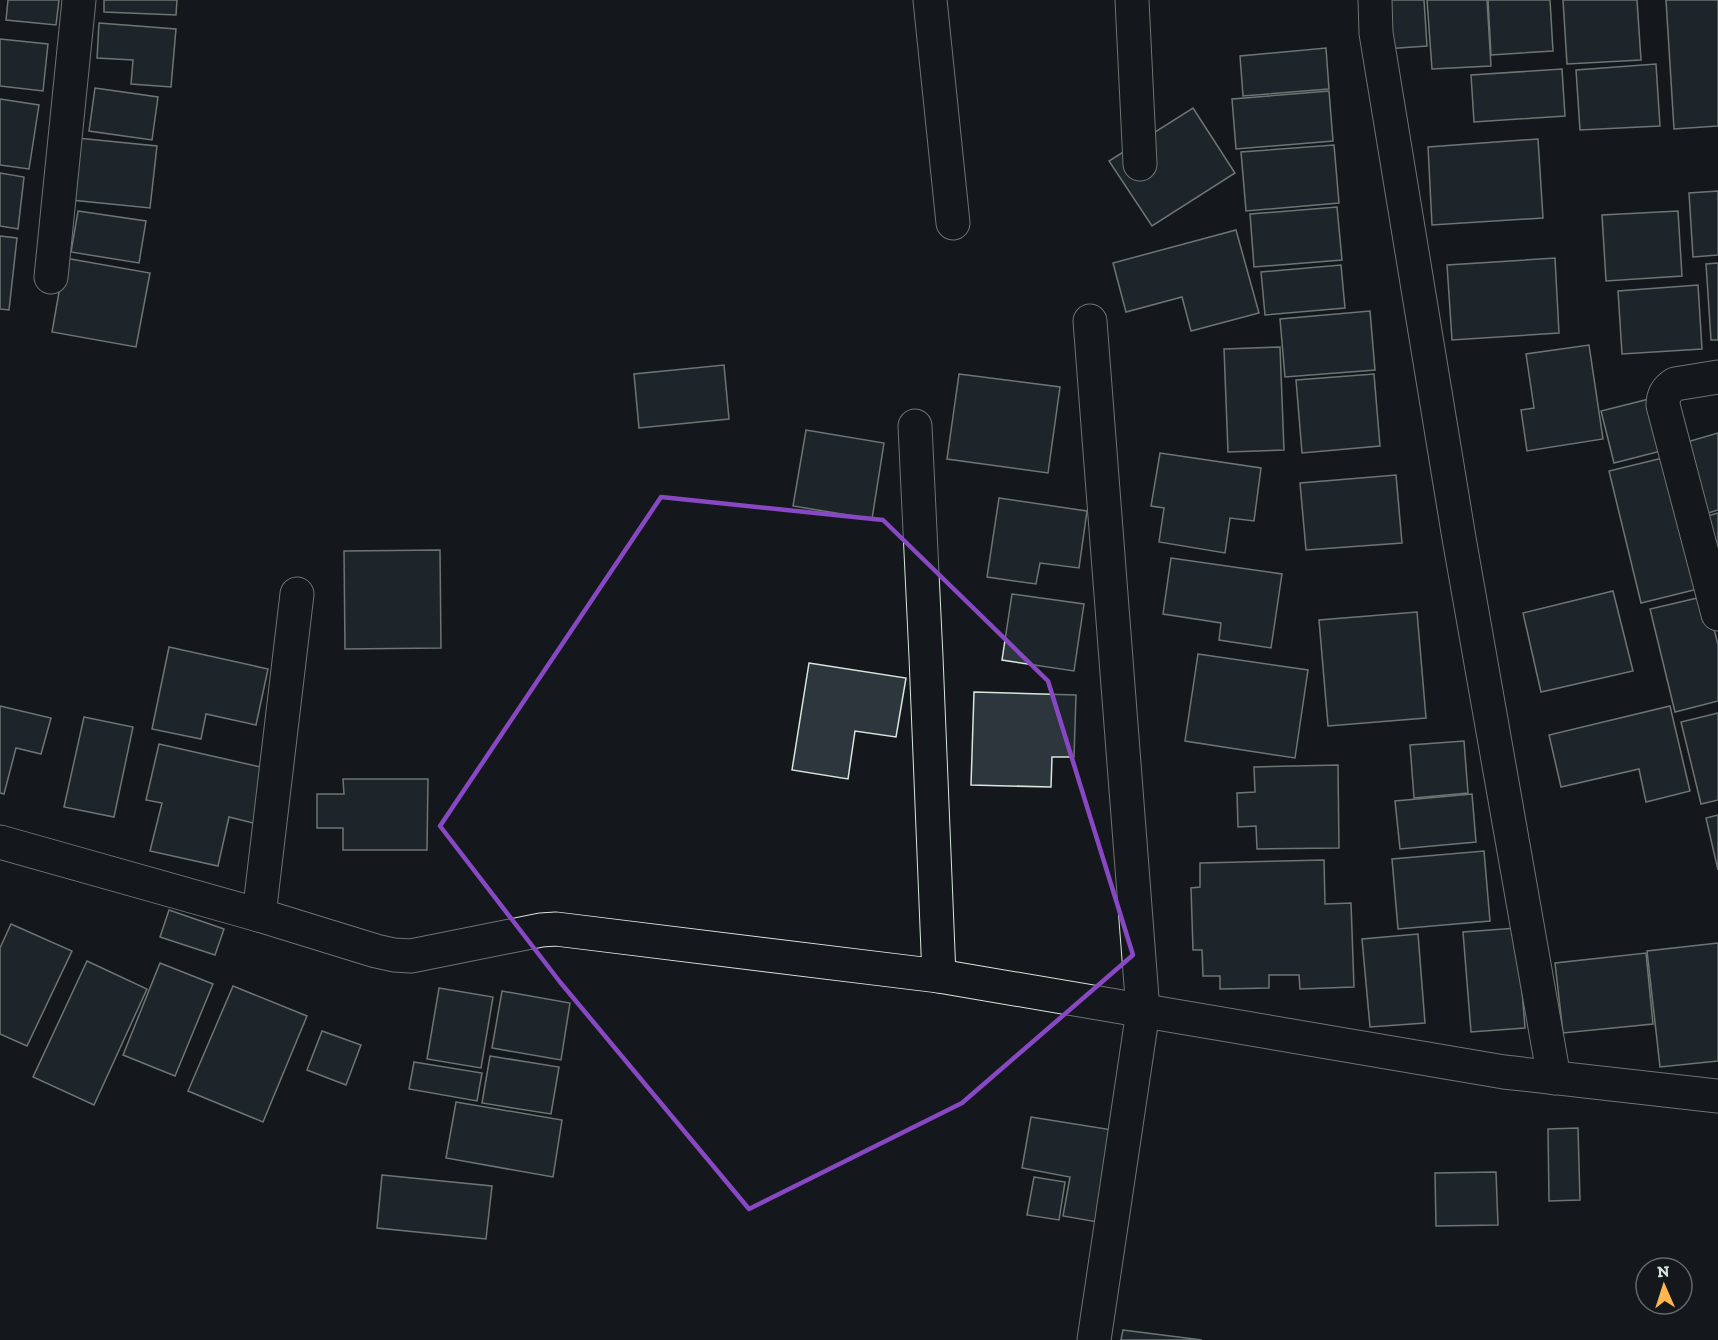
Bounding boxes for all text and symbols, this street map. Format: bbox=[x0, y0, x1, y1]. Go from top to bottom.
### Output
north arrow bbox=[1634, 1256, 1694, 1316]
text: N bbox=[1657, 1262, 1670, 1281]

